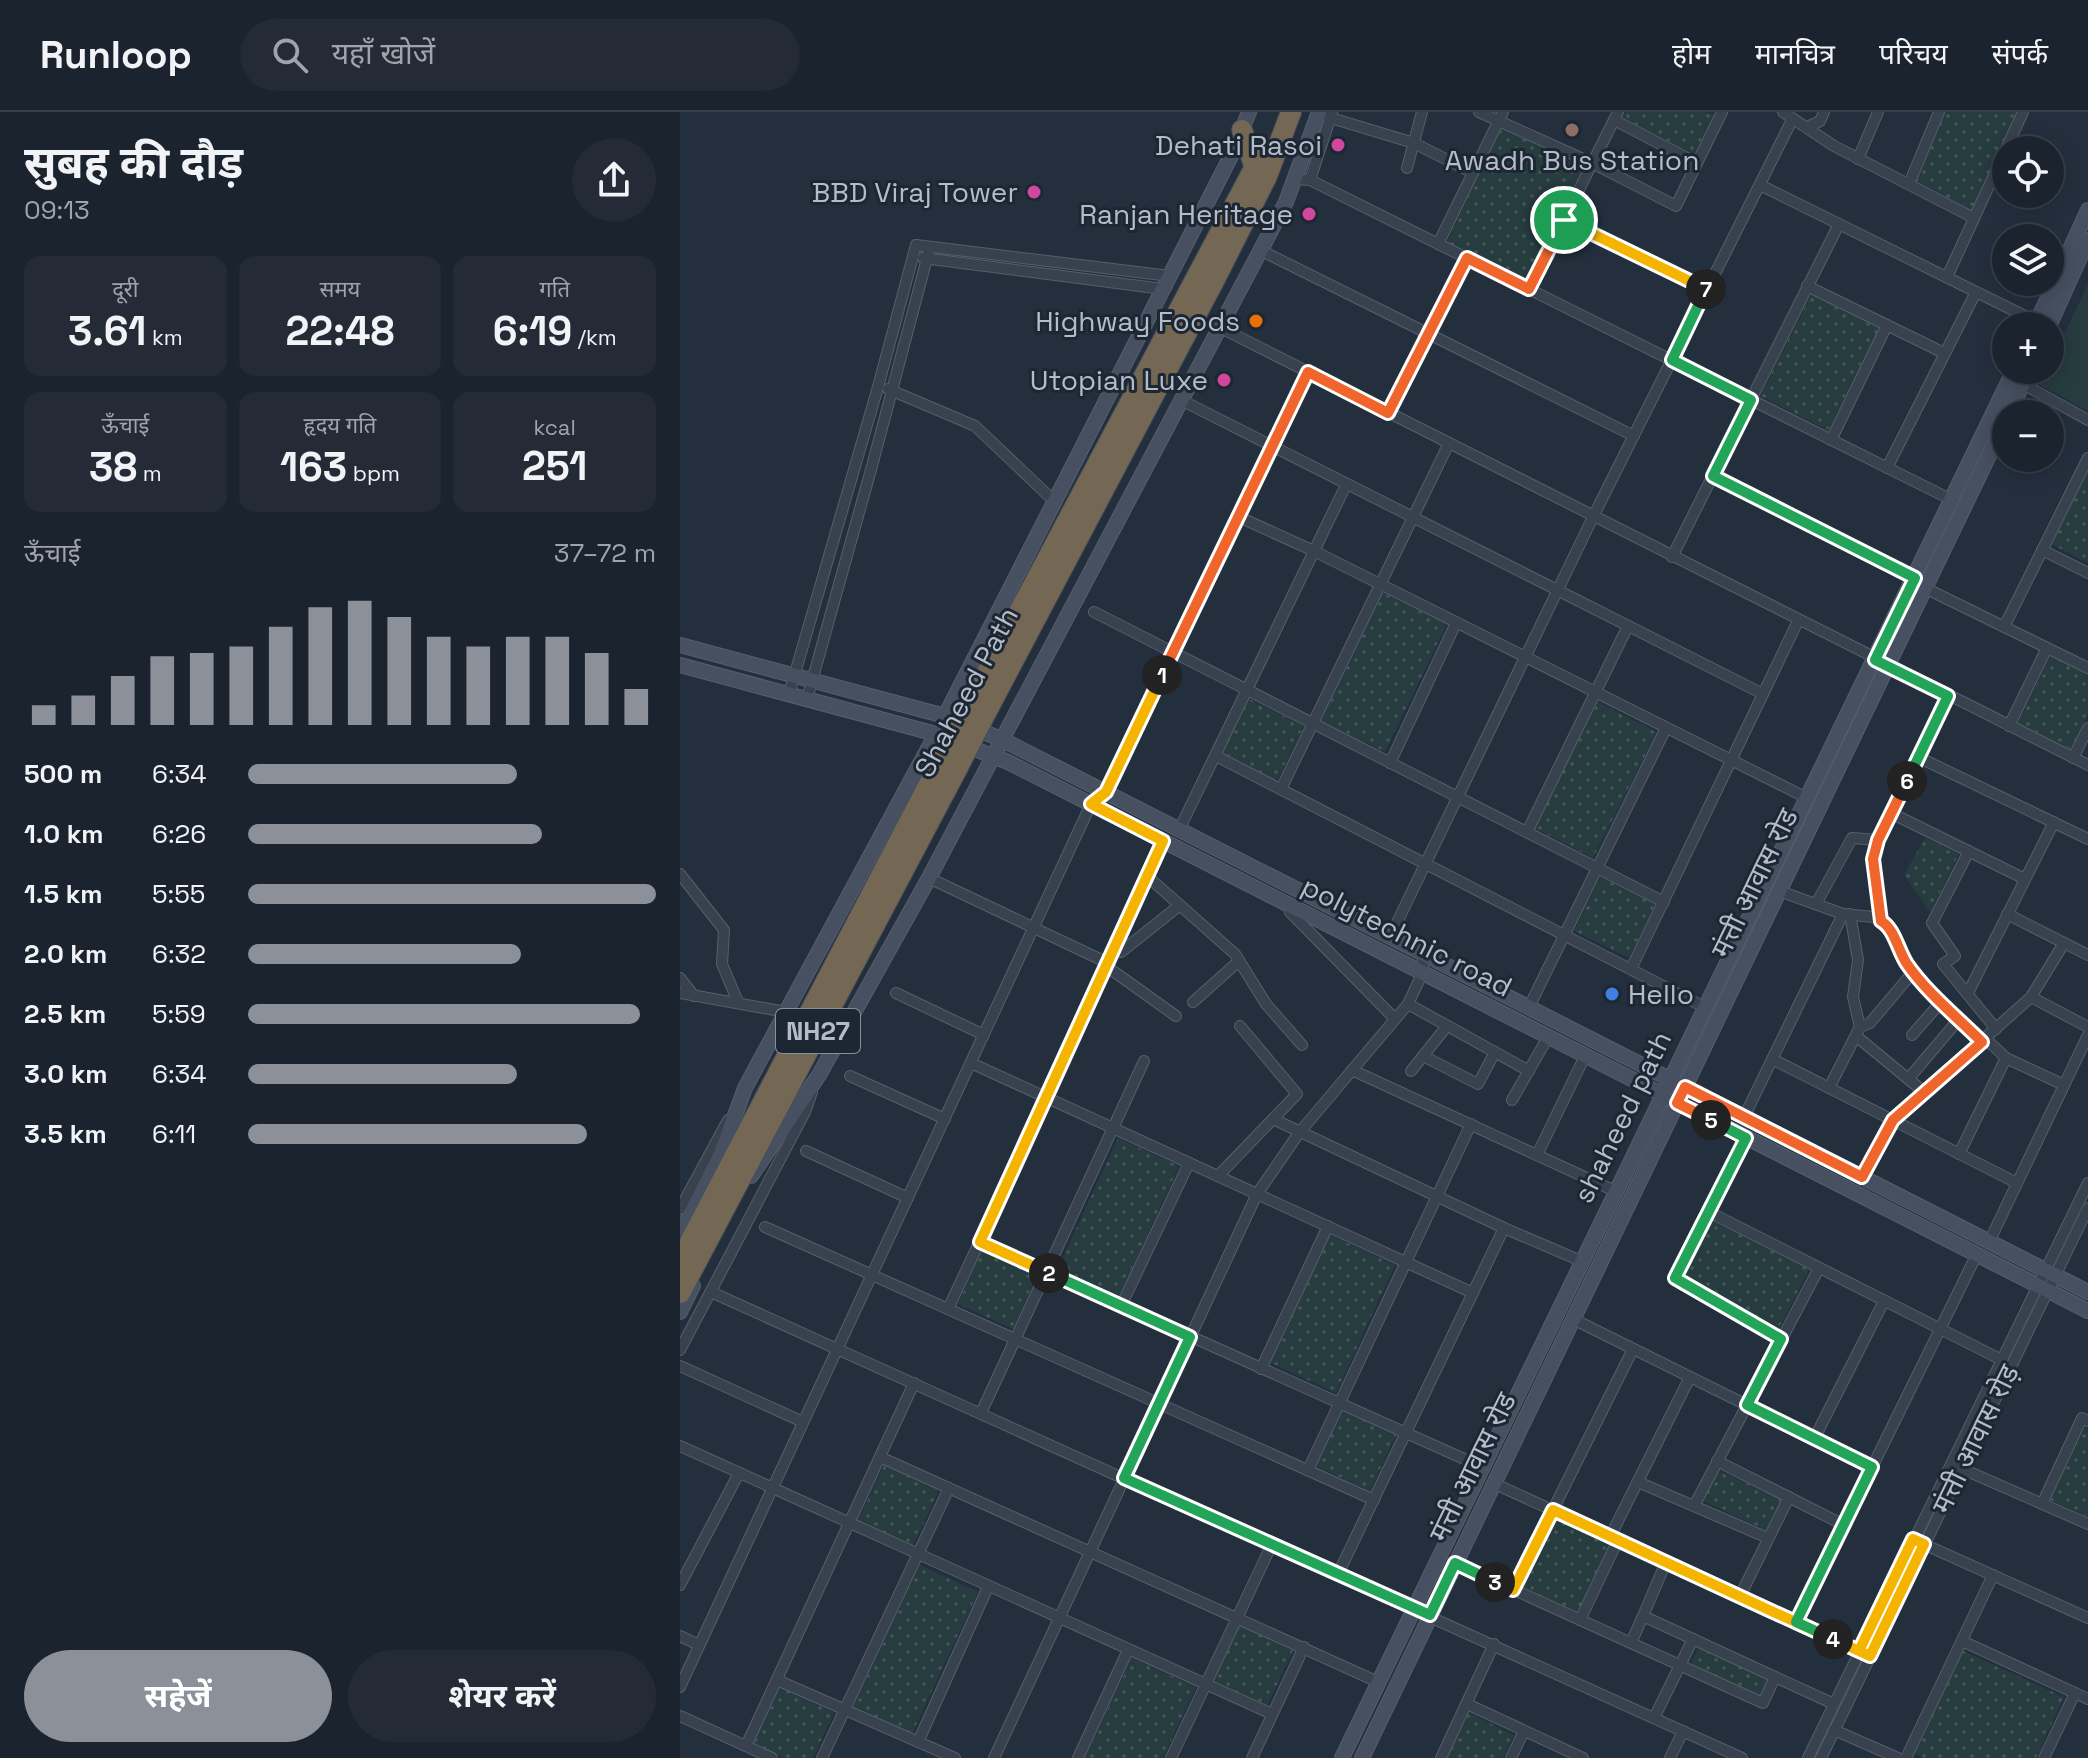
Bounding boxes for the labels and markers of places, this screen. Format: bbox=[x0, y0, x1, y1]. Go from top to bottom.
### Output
marker: Awadh Bus Station bbox=[1563, 121, 1581, 139]
place label: Dehati Rasoi bbox=[1155, 127, 1322, 163]
marker: Dehati Rasoi bbox=[1329, 136, 1347, 154]
place label: Awadh Bus Station bbox=[1445, 142, 1699, 178]
place label: BBD Viraj Tower bbox=[812, 174, 1018, 210]
marker: BBD Viraj Tower bbox=[1025, 183, 1043, 201]
pin bbox=[1530, 186, 1598, 254]
place label: Ranjan Heritage bbox=[1079, 196, 1293, 232]
marker: Ranjan Heritage bbox=[1300, 205, 1318, 223]
pin: 7 bbox=[1686, 269, 1726, 309]
place label: Highway Foods bbox=[1035, 303, 1240, 339]
marker: Highway Foods bbox=[1247, 312, 1265, 330]
place label: Utopian Luxe bbox=[1030, 362, 1208, 398]
marker: Utopian Luxe bbox=[1215, 371, 1233, 389]
pin: 1 bbox=[1142, 655, 1182, 695]
pin: 6 bbox=[1887, 761, 1927, 801]
place label: Hello bbox=[1628, 976, 1694, 1012]
marker: Hello bbox=[1603, 985, 1621, 1003]
pin: 5 bbox=[1691, 1100, 1731, 1140]
pin: 2 bbox=[1029, 1253, 1069, 1293]
pin: 3 bbox=[1475, 1562, 1515, 1602]
pin: 4 bbox=[1813, 1619, 1853, 1659]

